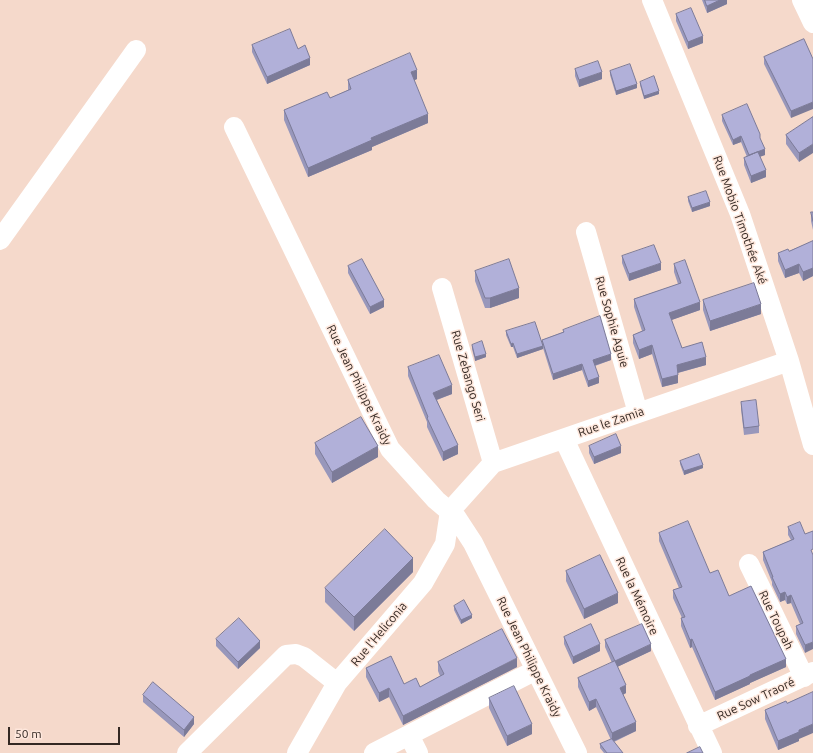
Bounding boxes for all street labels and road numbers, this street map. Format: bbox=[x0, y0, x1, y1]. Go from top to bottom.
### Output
street label: Rue Mobio Timothée Aké bbox=[710, 154, 770, 286]
street label: Rue Sophie Aguie bbox=[592, 275, 632, 369]
street label: Rue Jean Philippe Kraidy bbox=[324, 322, 394, 448]
street label: Rue Zebango Seri bbox=[448, 329, 488, 423]
street label: Rue le Zamia bbox=[576, 404, 646, 440]
street label: Rue la Mémoire bbox=[613, 555, 661, 637]
street label: Rue Toupah bbox=[756, 588, 796, 652]
street label: Rue Jean Philippe Kraidy bbox=[494, 594, 564, 720]
street label: Rue l'Heliconia bbox=[348, 599, 410, 669]
street label: Rue Sow Traoré bbox=[715, 675, 797, 723]

